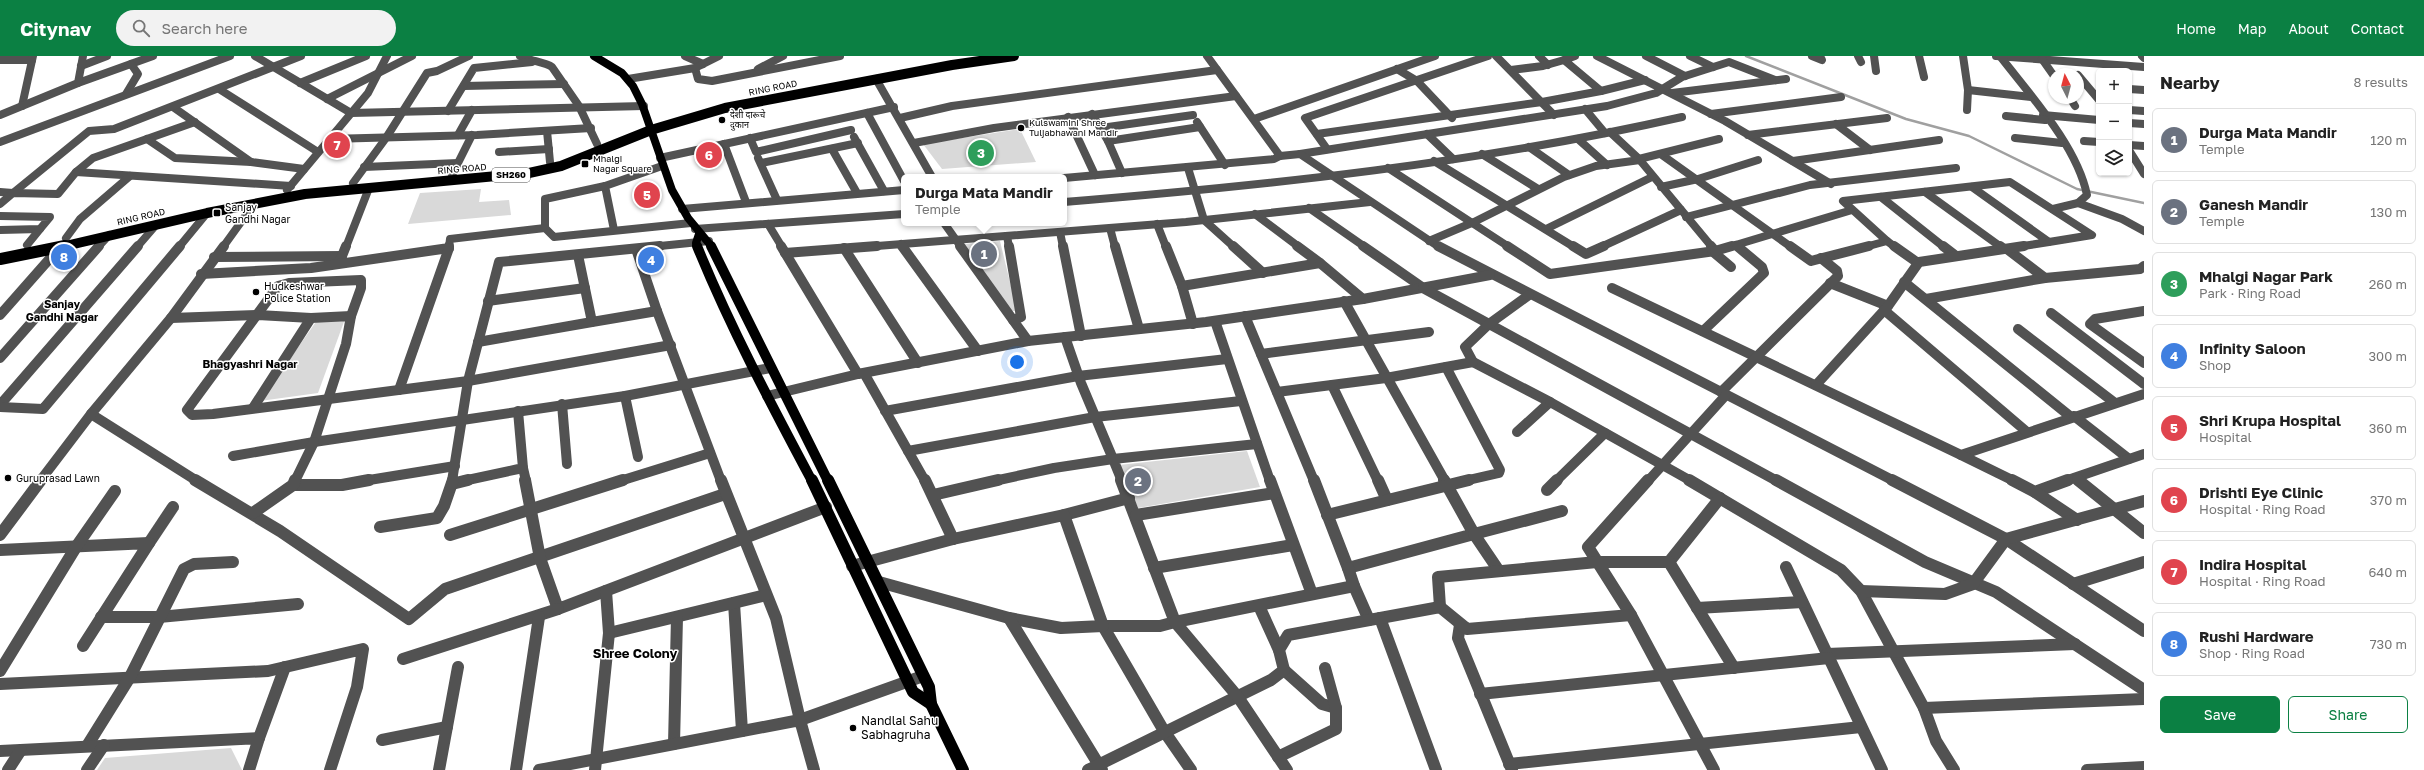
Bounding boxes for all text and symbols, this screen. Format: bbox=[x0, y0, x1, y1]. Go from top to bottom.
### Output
search box bbox=[116, 10, 396, 46]
text: Citynav bbox=[20, 17, 92, 40]
icon: search bbox=[130, 17, 152, 39]
text: Search here bbox=[162, 19, 247, 37]
text: Home bbox=[2176, 20, 2216, 37]
text: Map bbox=[2238, 20, 2266, 37]
text: About bbox=[2288, 20, 2329, 37]
text: Contact bbox=[2351, 20, 2404, 37]
north arrow bbox=[2048, 68, 2084, 104]
map controls bbox=[2096, 68, 2132, 176]
button: + bbox=[2096, 68, 2132, 104]
text: Nearby bbox=[2160, 72, 2220, 93]
text: 8 results bbox=[2354, 74, 2408, 90]
street label: RING ROAD bbox=[748, 77, 798, 98]
button: − bbox=[2096, 104, 2132, 140]
place label: देशी दारूचे दुकान bbox=[730, 109, 766, 131]
marker: देशी दारूचे दुकान bbox=[717, 115, 727, 125]
place label: Kulswamini Shree Tuljabhawani Mandir bbox=[1029, 117, 1118, 138]
marker: Kulswamini Shree Tuljabhawani Mandir bbox=[1016, 123, 1026, 133]
text: Durga Mata Mandir bbox=[2199, 123, 2337, 141]
pin: 7 bbox=[324, 130, 350, 160]
text: 1 bbox=[2171, 132, 2177, 148]
text: 120 m bbox=[2370, 132, 2407, 148]
pin: 3 bbox=[968, 138, 994, 168]
pin: 6 bbox=[696, 140, 722, 170]
button: layers bbox=[2096, 140, 2132, 176]
text: Temple bbox=[2199, 141, 2245, 157]
place label: Mhalgi Nagar Square bbox=[593, 153, 652, 174]
marker: Mhalgi Nagar Square bbox=[580, 159, 590, 169]
street label: RING ROAD bbox=[437, 161, 487, 176]
road number: SH260 bbox=[492, 168, 530, 182]
popup bbox=[901, 174, 1067, 226]
pin: 5 bbox=[634, 180, 660, 210]
text: Durga Mata Mandir bbox=[915, 183, 1053, 201]
text: Ganesh Mandir bbox=[2199, 195, 2308, 213]
place label: Sanjay Gandhi Nagar bbox=[225, 201, 290, 225]
text: Temple bbox=[915, 201, 961, 217]
text: 2 bbox=[2170, 204, 2178, 220]
text: 130 m bbox=[2370, 204, 2407, 220]
street label: RING ROAD bbox=[116, 206, 166, 227]
marker: Sanjay Gandhi Nagar bbox=[212, 208, 222, 218]
text: Temple bbox=[2199, 213, 2245, 229]
pin: 1 bbox=[971, 239, 997, 269]
pin: 8 bbox=[51, 242, 77, 272]
pin: 4 bbox=[638, 245, 664, 275]
text: Mhalgi Nagar Park bbox=[2199, 267, 2333, 285]
text: 3 bbox=[2170, 276, 2178, 292]
text: 260 m bbox=[2369, 276, 2407, 292]
place label: Hudkeshwar Police Station bbox=[264, 280, 331, 304]
text: Park · Ring Road bbox=[2199, 285, 2301, 301]
marker: Hudkeshwar Police Station bbox=[251, 287, 261, 297]
district label: Sanjay Gandhi Nagar bbox=[26, 297, 99, 323]
text: Infinity Saloon bbox=[2199, 339, 2306, 357]
text: 4 bbox=[2170, 348, 2178, 364]
text: 300 m bbox=[2369, 348, 2407, 364]
your location bbox=[1007, 352, 1027, 372]
district label: Bhagyashri Nagar bbox=[202, 357, 298, 370]
text: Shop bbox=[2199, 357, 2231, 373]
text: Shri Krupa Hospital bbox=[2199, 411, 2341, 429]
text: 5 bbox=[2170, 420, 2178, 436]
text: 360 m bbox=[2369, 420, 2407, 436]
text: Hospital bbox=[2199, 429, 2252, 445]
pin: 2 bbox=[1125, 466, 1151, 496]
place label: Guruprasad Lawn bbox=[16, 472, 100, 484]
marker: Guruprasad Lawn bbox=[3, 473, 13, 483]
text: Drishti Eye Clinic bbox=[2199, 483, 2323, 501]
text: 6 bbox=[2170, 492, 2178, 508]
text: 370 m bbox=[2370, 492, 2407, 508]
text: Hospital · Ring Road bbox=[2199, 501, 2326, 517]
text: Indira Hospital bbox=[2199, 555, 2306, 573]
text: 7 bbox=[2170, 564, 2178, 580]
text: 640 m bbox=[2368, 564, 2407, 580]
text: Hospital · Ring Road bbox=[2199, 573, 2326, 589]
text: Rushi Hardware bbox=[2199, 627, 2314, 645]
text: 8 bbox=[2170, 636, 2178, 652]
text: 730 m bbox=[2370, 636, 2407, 652]
district label: Shree Colony bbox=[593, 645, 678, 661]
text: Shop · Ring Road bbox=[2199, 645, 2305, 661]
button: Save bbox=[2160, 696, 2280, 733]
button: Share bbox=[2288, 696, 2408, 733]
place label: Nandlal Sahu Sabhagruha bbox=[861, 713, 938, 742]
marker: Nandlal Sahu Sabhagruha bbox=[848, 723, 858, 733]

